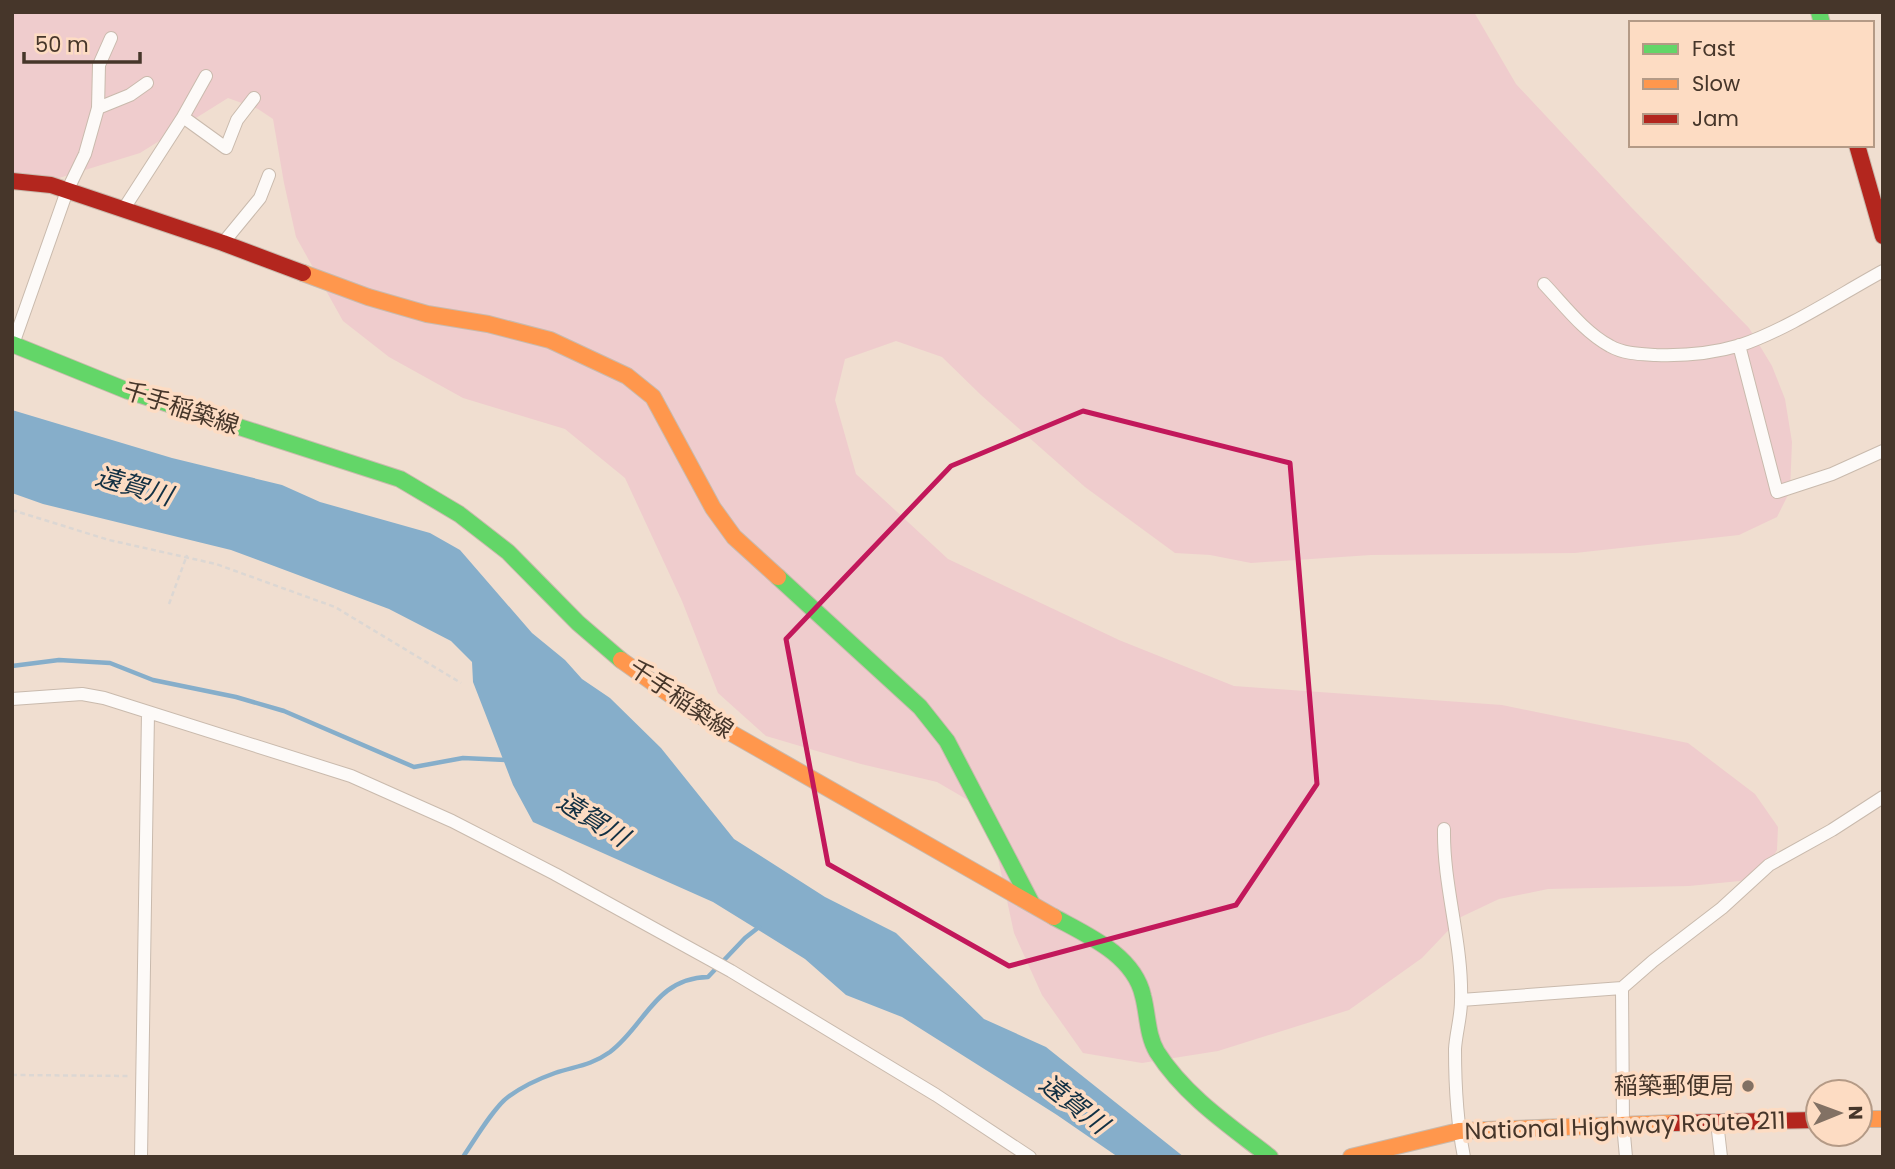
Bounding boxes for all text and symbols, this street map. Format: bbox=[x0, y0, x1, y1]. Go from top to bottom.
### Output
scale bar bbox=[24, 21, 140, 65]
legend bbox=[1629, 21, 1874, 147]
text: 50 m bbox=[35, 30, 89, 59]
text: Fast bbox=[1692, 34, 1735, 63]
text: Slow bbox=[1692, 69, 1740, 98]
text: Jam bbox=[1692, 104, 1739, 133]
street label: 千手稲築線 bbox=[119, 373, 243, 442]
water label: 遠賀川 bbox=[92, 458, 179, 515]
street label: 千手稲築線 bbox=[622, 651, 740, 746]
water label: 遠賀川 bbox=[550, 783, 638, 857]
water label: 遠賀川 bbox=[1032, 1066, 1118, 1144]
place label: 稲築郵便局 bbox=[1614, 1069, 1734, 1102]
marker: 稲築郵便局 bbox=[1740, 1078, 1756, 1094]
north arrow bbox=[1804, 1078, 1874, 1148]
street label: National Highway Route 211 bbox=[1464, 1103, 1786, 1148]
text: N bbox=[1842, 1105, 1869, 1120]

